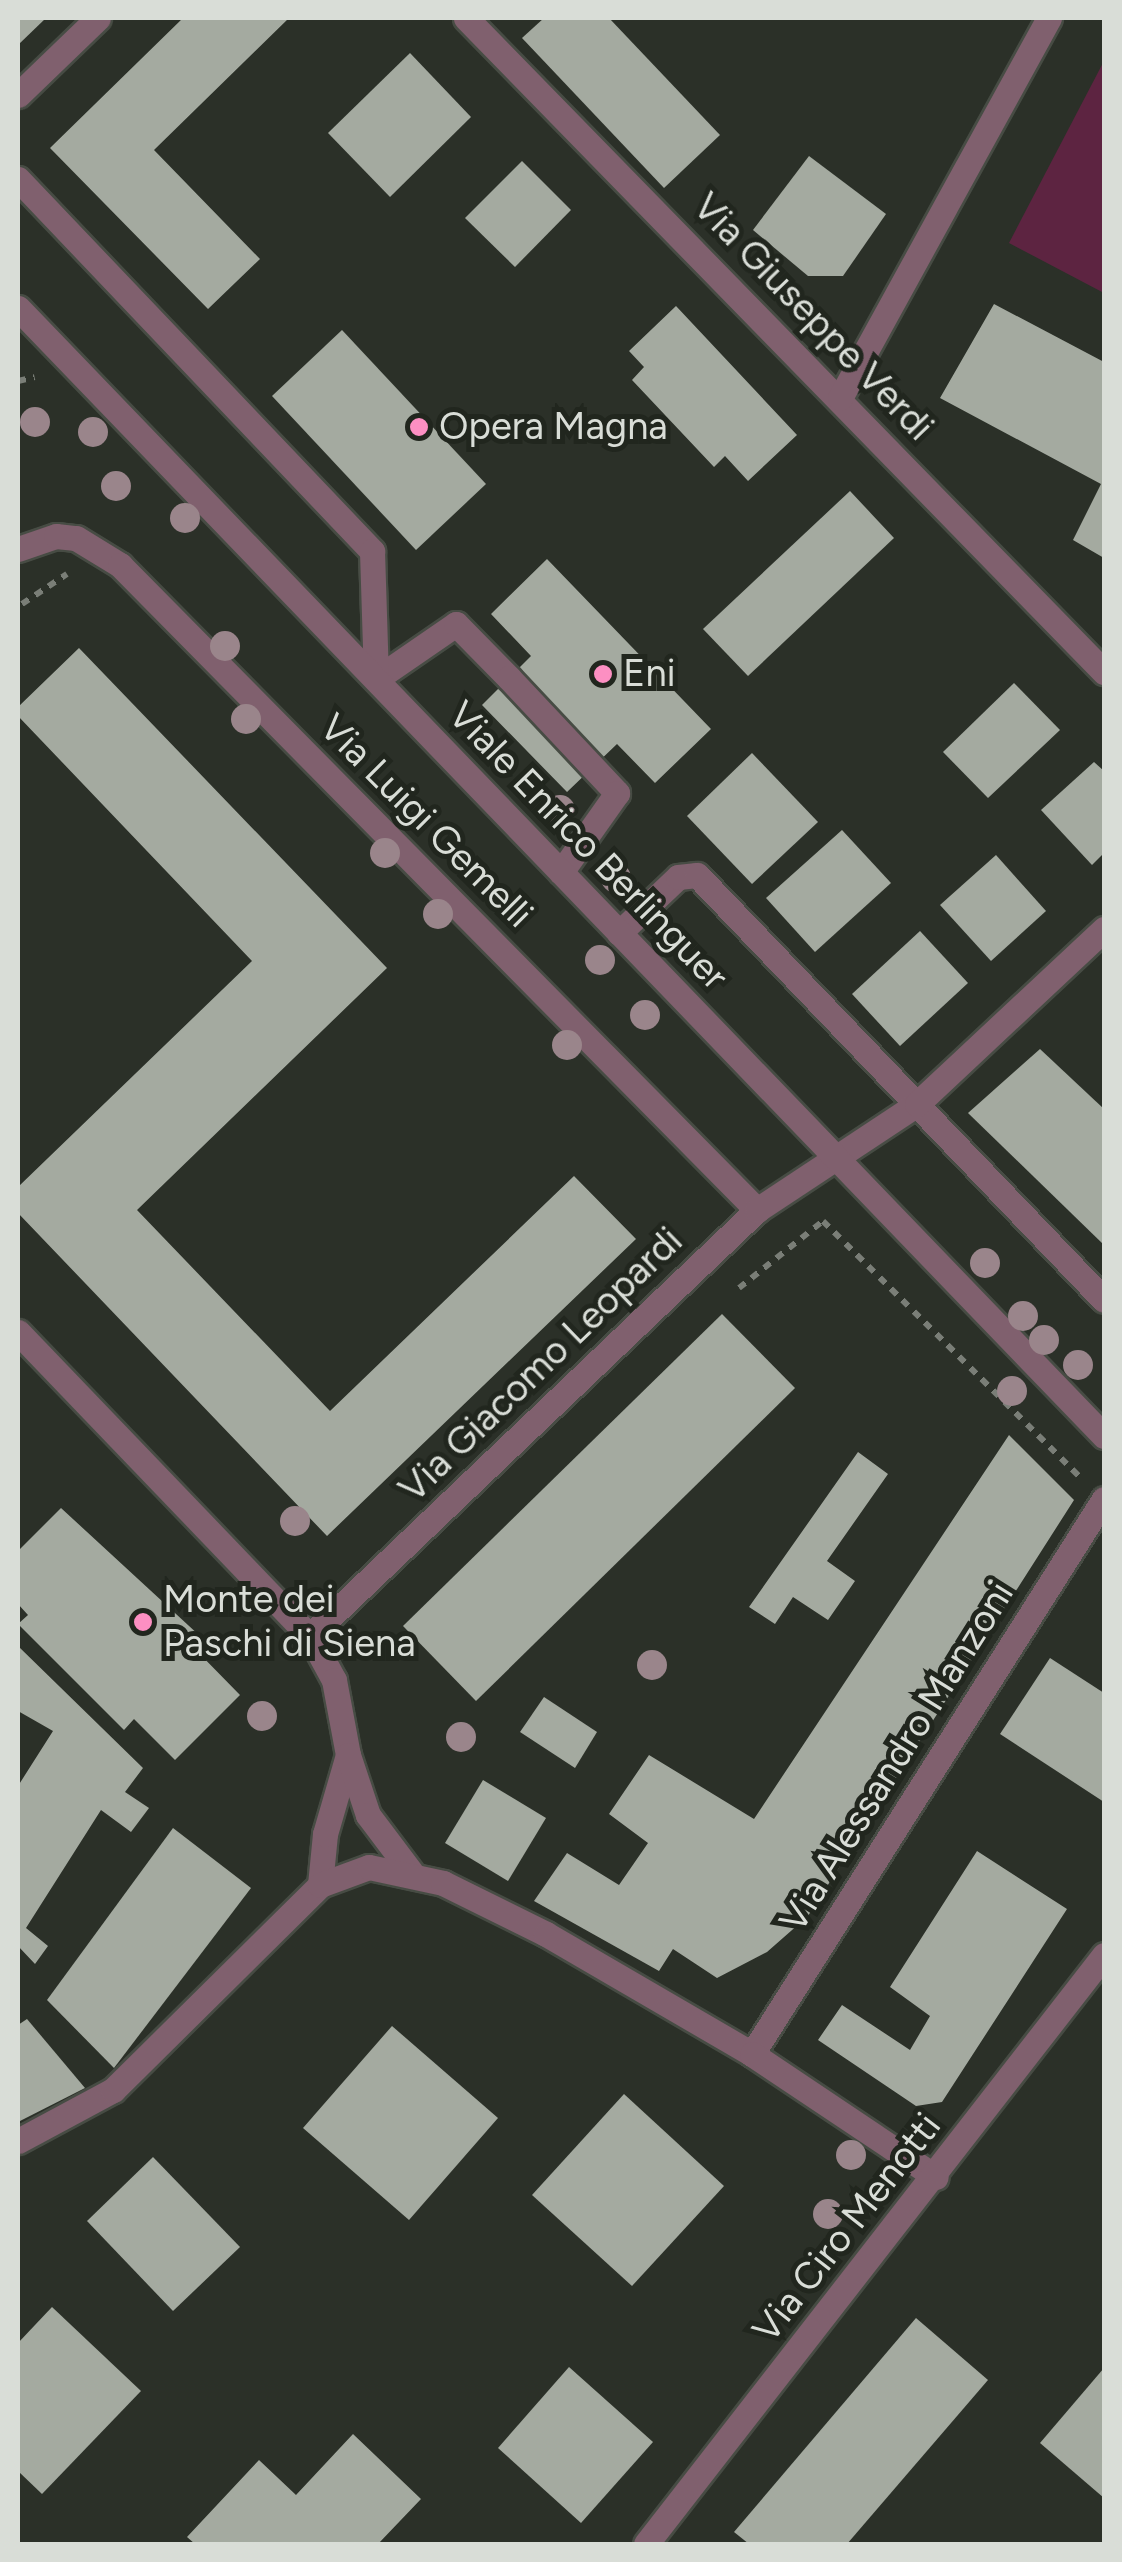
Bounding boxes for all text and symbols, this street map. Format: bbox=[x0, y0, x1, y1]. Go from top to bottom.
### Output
street label: Via Giuseppe Verdi bbox=[683, 184, 943, 450]
place label: Opera Magna bbox=[439, 404, 668, 450]
marker: Opera Magna bbox=[408, 416, 430, 438]
place label: Eni bbox=[623, 651, 676, 697]
marker: Eni bbox=[592, 663, 614, 685]
street label: Viale Enrico Berlinguer bbox=[439, 693, 737, 999]
street label: Via Luigi Gemelli bbox=[310, 705, 542, 937]
street label: Via Giacomo Leopardi bbox=[390, 1218, 692, 1512]
street label: Via Alessandro Manzoni bbox=[770, 1573, 1024, 1941]
place label: Monte dei Paschi di Siena bbox=[163, 1577, 416, 1666]
marker: Monte dei Paschi di Siena bbox=[132, 1611, 154, 1633]
street label: Via Ciro Menotti bbox=[743, 2104, 951, 2352]

